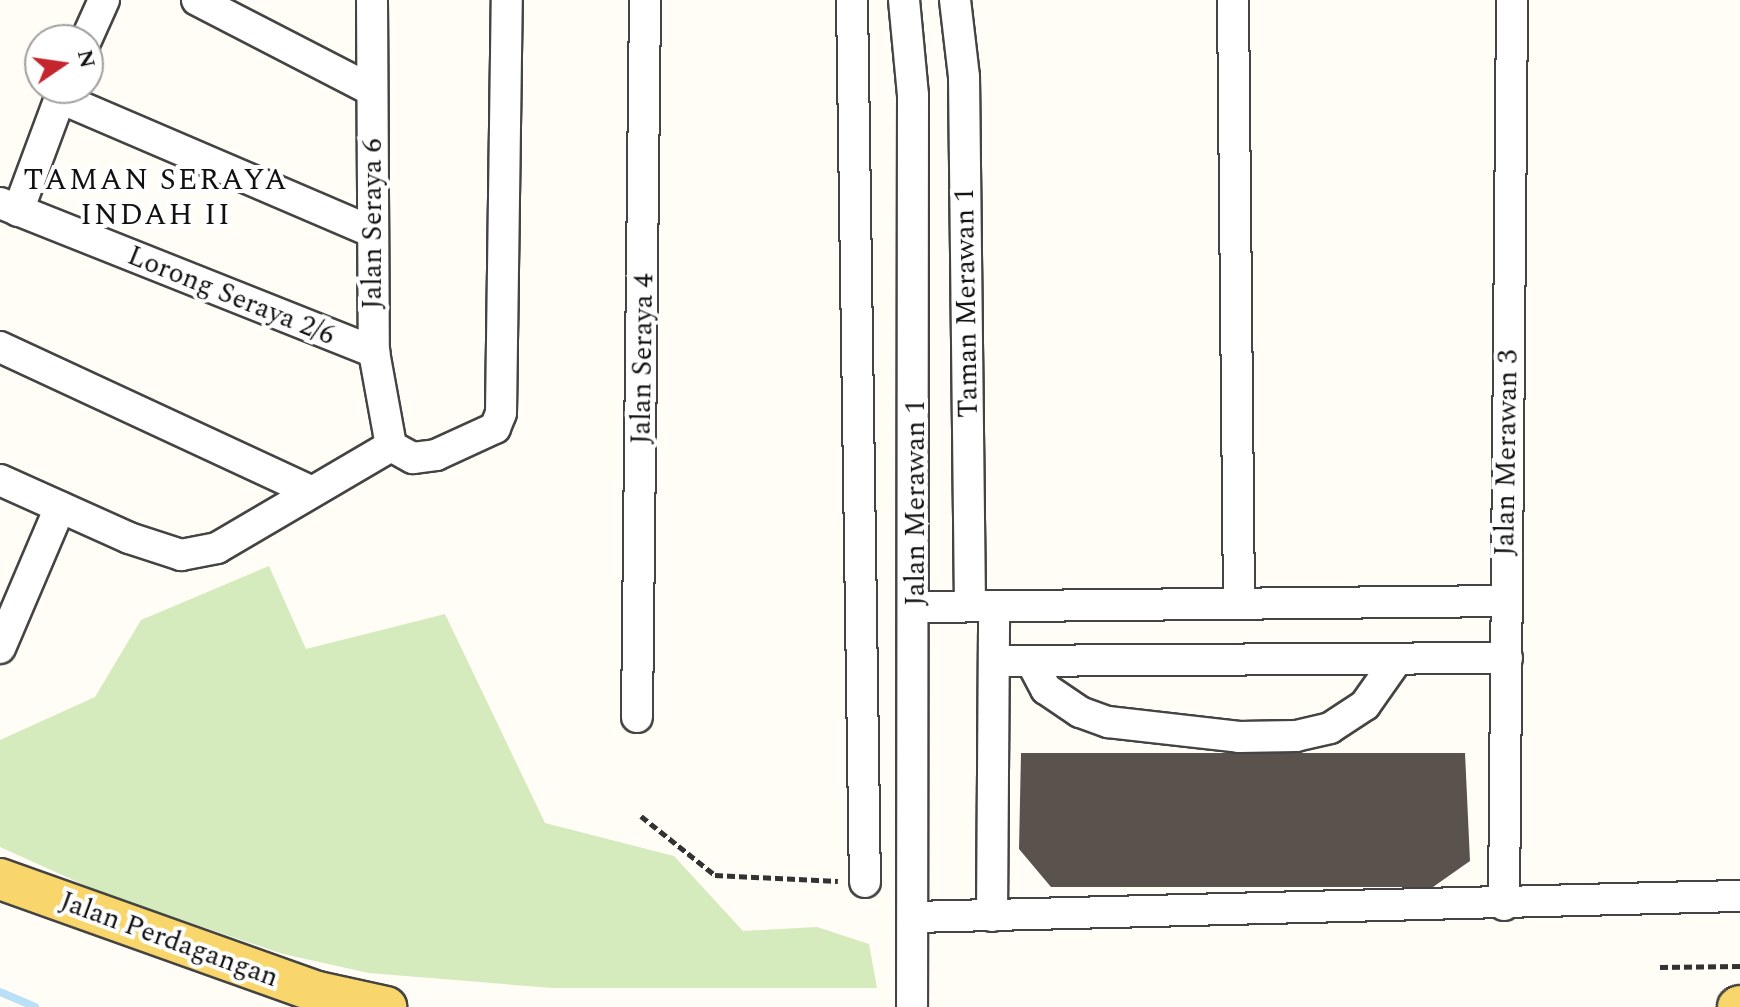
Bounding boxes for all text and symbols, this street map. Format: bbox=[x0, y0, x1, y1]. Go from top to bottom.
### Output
north arrow bbox=[24, 24, 104, 104]
text: N bbox=[68, 46, 104, 71]
street label: Jalan Seraya 6 bbox=[356, 139, 390, 309]
district label: TAMAN SERAYA INDAH II bbox=[23, 162, 289, 232]
street label: Taman Merawan 1 bbox=[948, 188, 986, 418]
street label: Lorong Seraya 2/6 bbox=[122, 239, 340, 353]
street label: Jalan Seraya 4 bbox=[625, 273, 661, 445]
street label: Jalan Merawan 3 bbox=[1488, 350, 1526, 556]
street label: Jalan Merawan 1 bbox=[899, 400, 933, 606]
street label: Jalan Perdagangan bbox=[55, 885, 283, 995]

